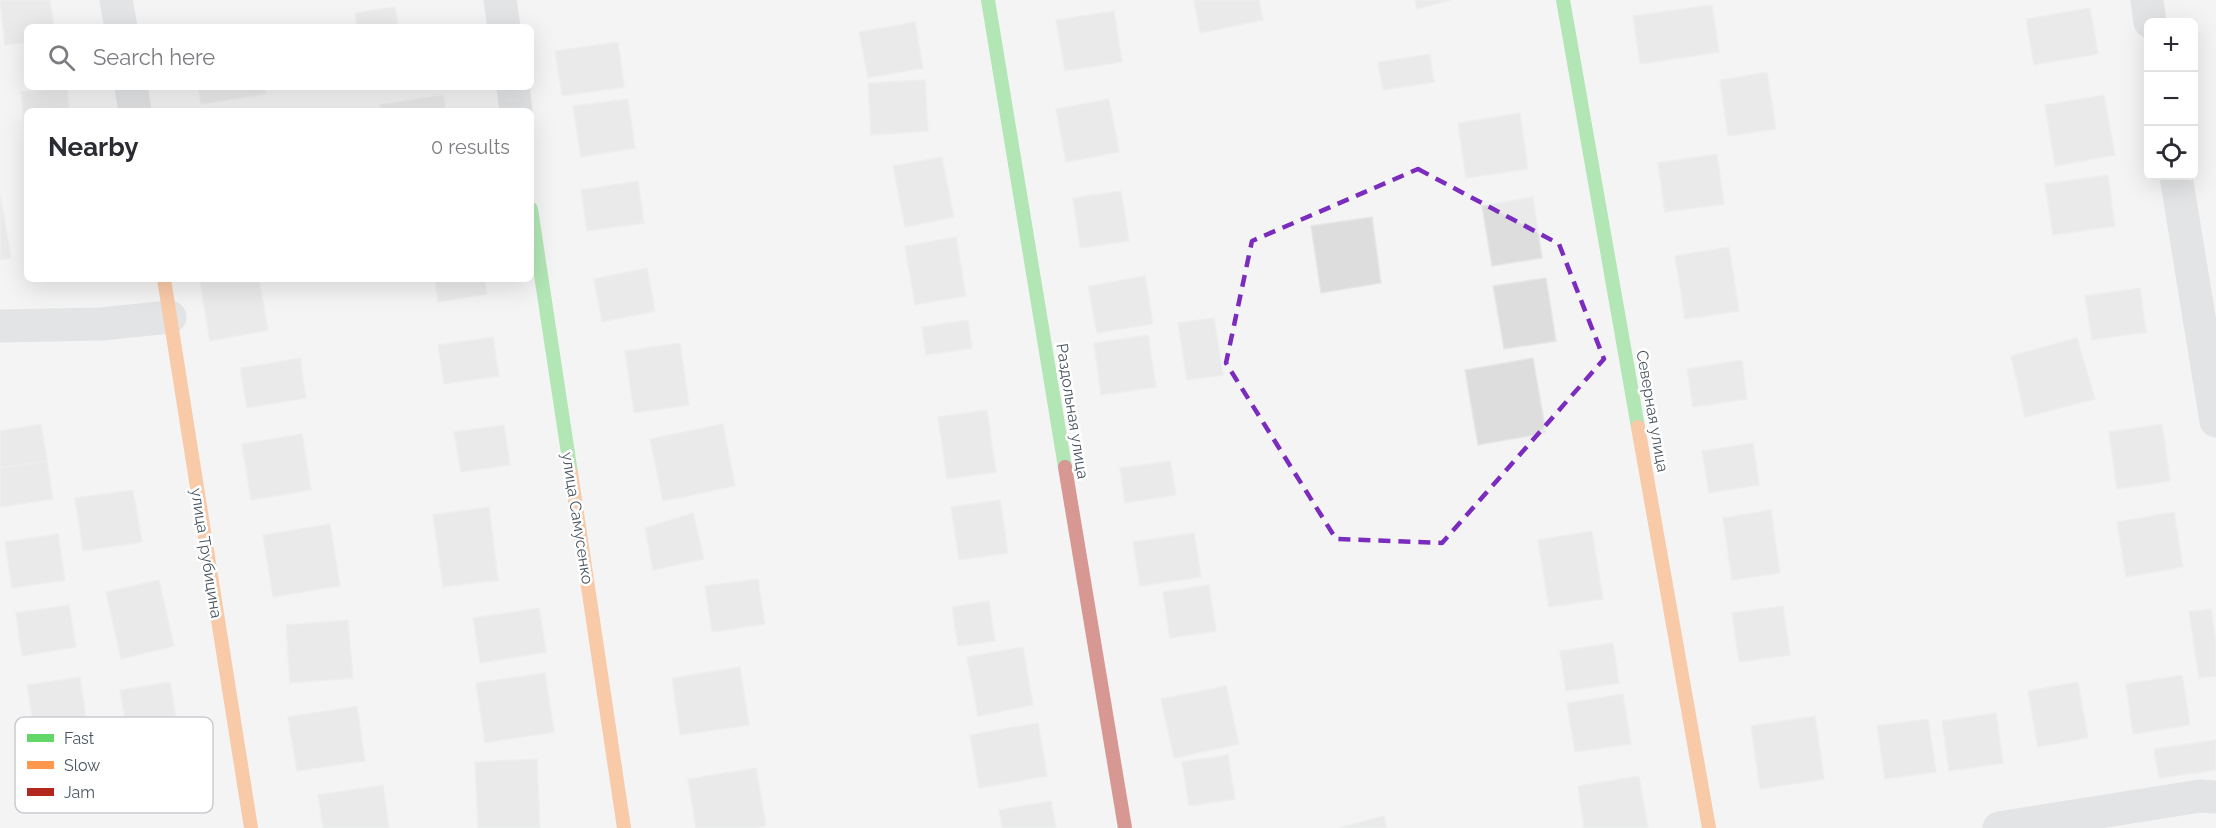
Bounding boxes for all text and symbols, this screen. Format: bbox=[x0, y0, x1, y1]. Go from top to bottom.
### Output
map controls bbox=[2144, 18, 2198, 180]
button: + bbox=[2144, 18, 2198, 72]
search box bbox=[24, 24, 534, 90]
icon: search bbox=[45, 41, 78, 74]
text: Search here bbox=[93, 44, 215, 70]
button: − bbox=[2144, 72, 2198, 126]
button: locate bbox=[2144, 126, 2198, 180]
text: Nearby bbox=[48, 132, 138, 162]
text: 0 results bbox=[431, 135, 510, 159]
street label: Раздольная улица bbox=[1052, 342, 1093, 480]
street label: Северная улица bbox=[1632, 349, 1673, 474]
street label: улица Самусенко bbox=[558, 451, 597, 585]
street label: улица Трубицина bbox=[187, 487, 226, 620]
legend bbox=[15, 717, 213, 813]
text: Fast bbox=[64, 729, 95, 748]
text: Slow bbox=[64, 756, 100, 775]
text: Jam bbox=[64, 783, 95, 802]

